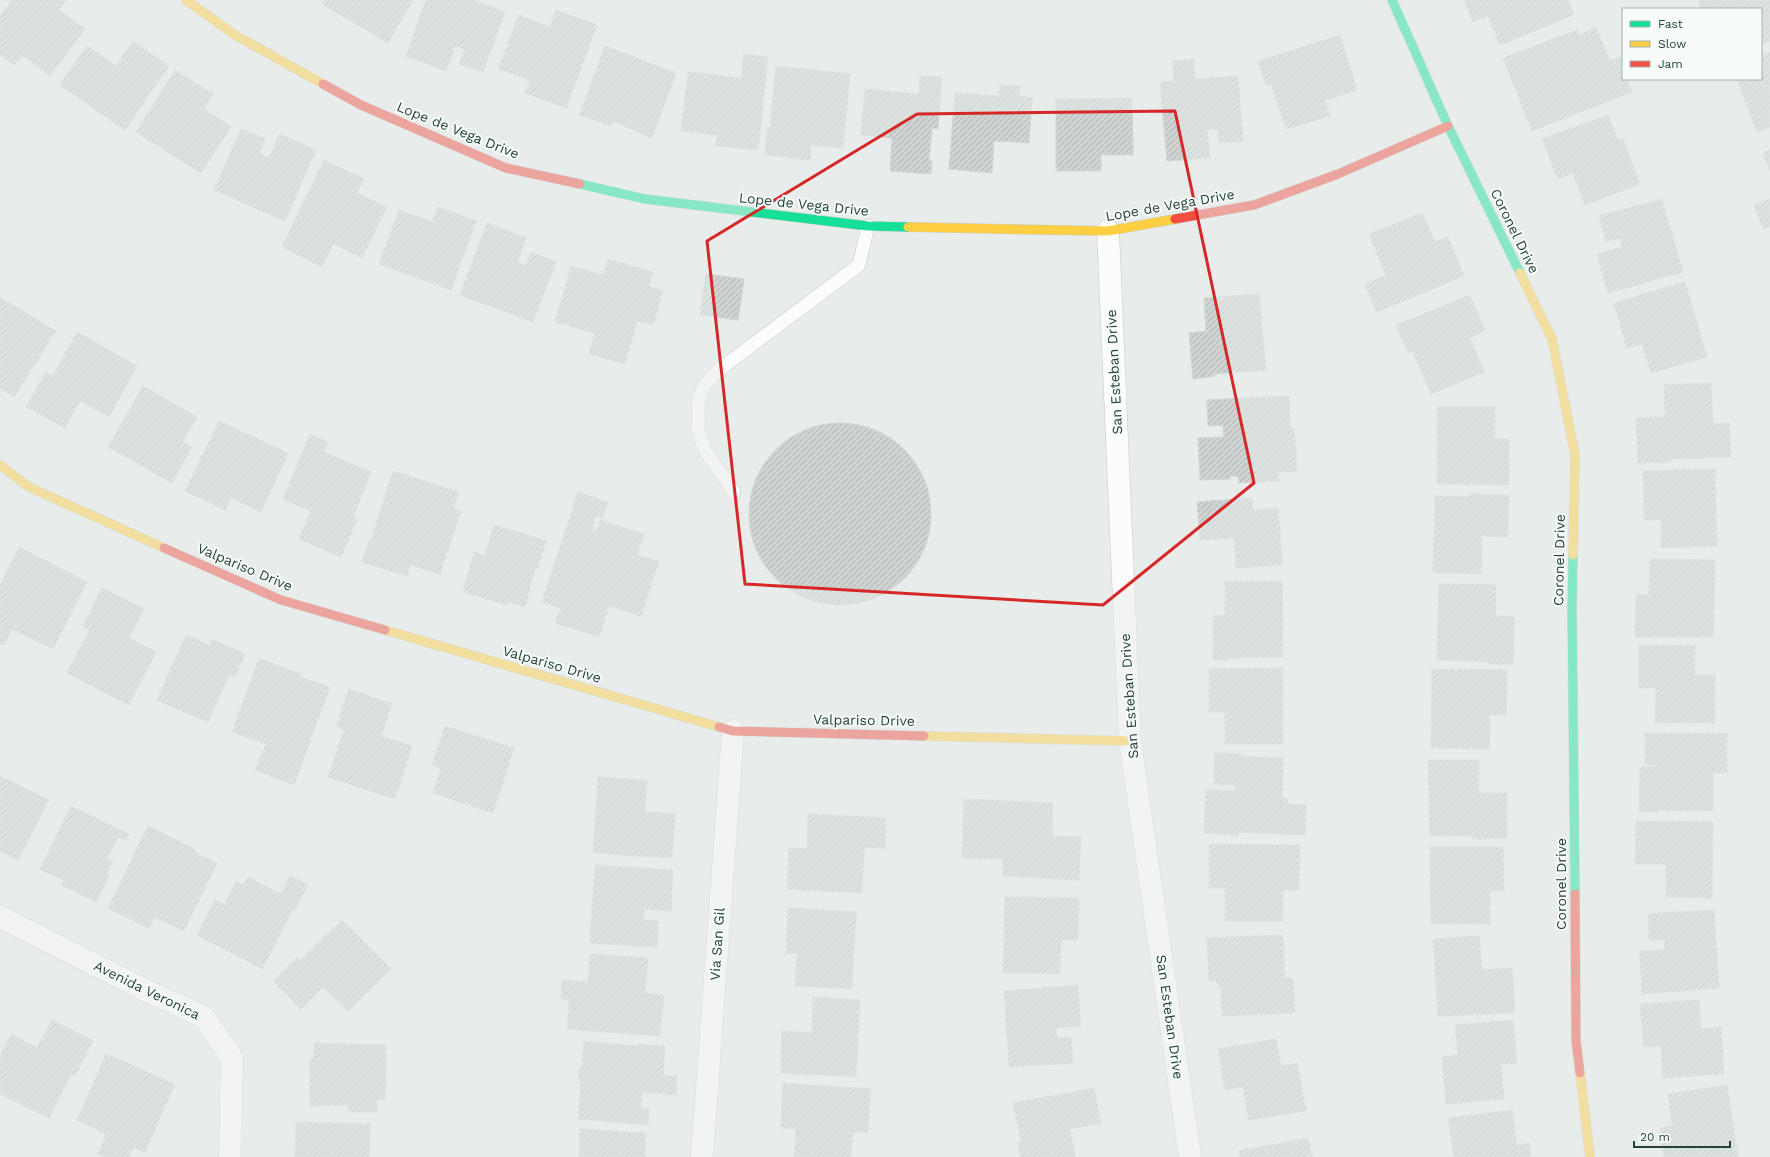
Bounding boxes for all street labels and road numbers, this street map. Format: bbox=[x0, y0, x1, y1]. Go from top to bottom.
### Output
street label: Lope de Vega Drive bbox=[395, 98, 521, 162]
street label: Lope de Vega Drive bbox=[1104, 186, 1236, 224]
street label: Coronel Drive bbox=[1488, 186, 1542, 276]
street label: Lope de Vega Drive bbox=[738, 189, 870, 219]
street label: San Esteban Drive bbox=[1103, 309, 1125, 435]
street label: Coronel Drive bbox=[1550, 514, 1568, 606]
street label: Valpariso Drive bbox=[195, 540, 295, 594]
street label: San Esteban Drive bbox=[1117, 633, 1141, 759]
street label: Valpariso Drive bbox=[501, 642, 603, 686]
street label: Valpariso Drive bbox=[813, 711, 915, 729]
street label: Coronel Drive bbox=[1553, 838, 1569, 930]
street label: Via San Gil bbox=[706, 906, 728, 981]
street label: San Esteban Drive bbox=[1153, 954, 1187, 1080]
street label: Avenida Veronica bbox=[91, 957, 203, 1023]

